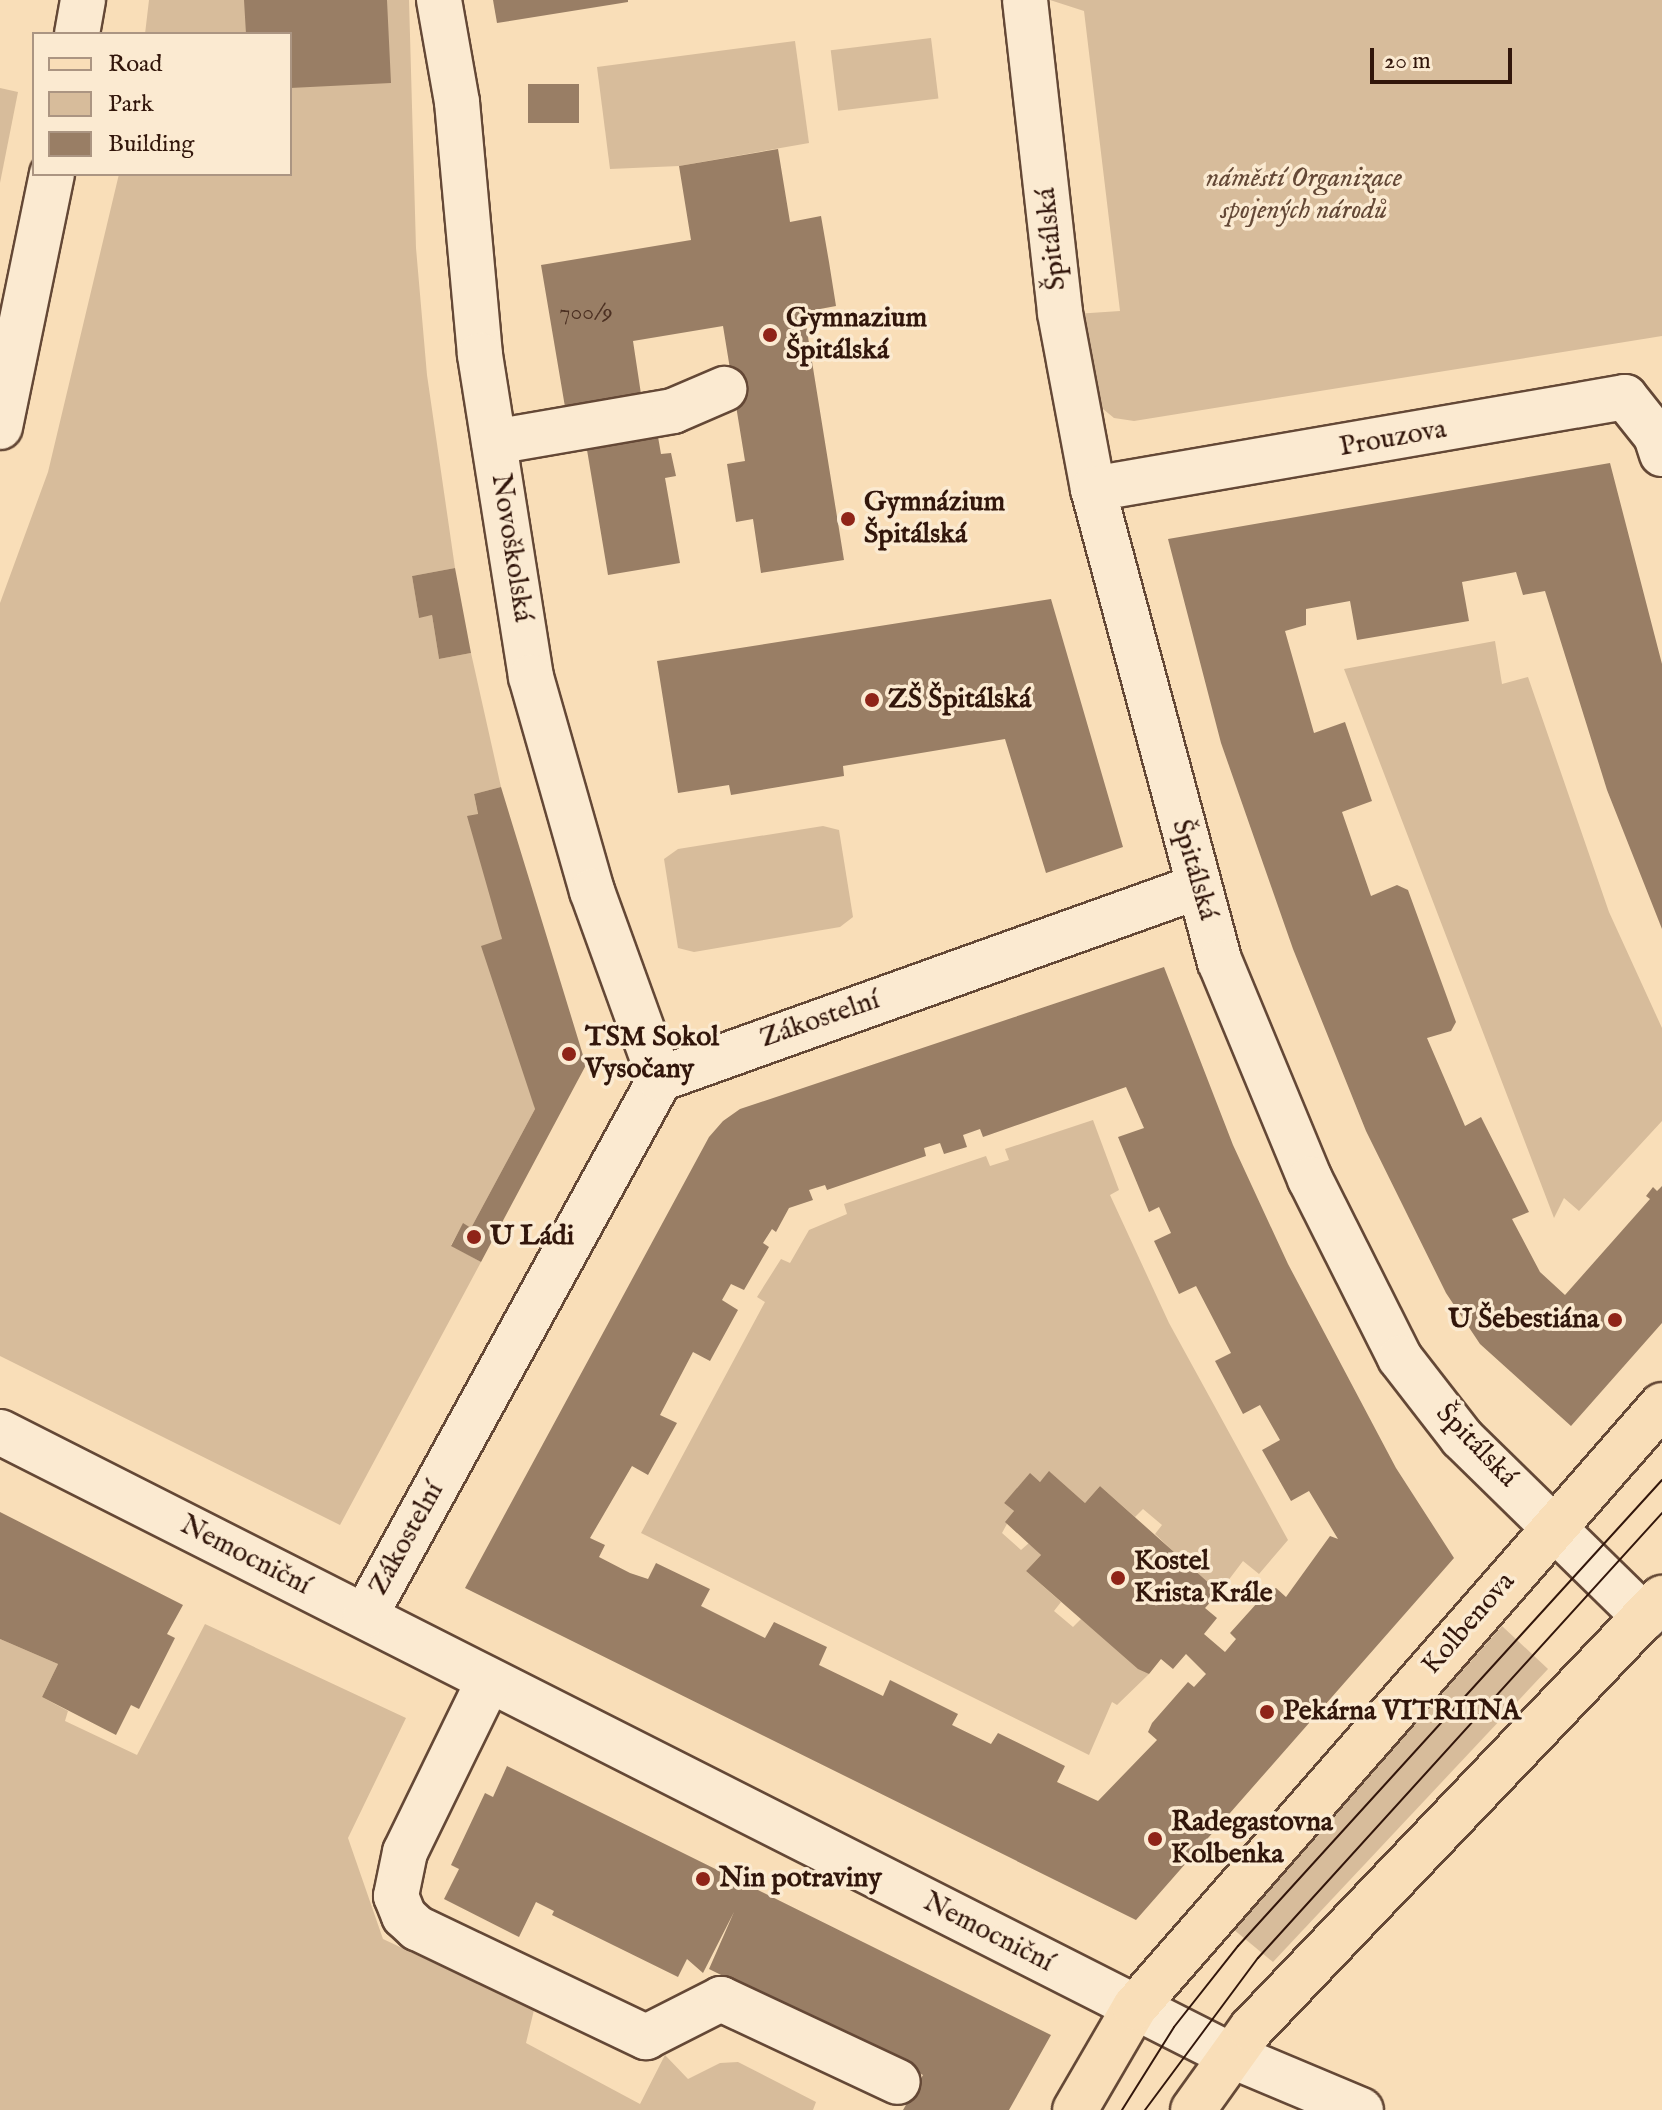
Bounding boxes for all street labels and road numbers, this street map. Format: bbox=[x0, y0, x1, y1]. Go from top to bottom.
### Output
street label: Špitálská bbox=[1030, 186, 1074, 292]
street label: Prouzova bbox=[1337, 413, 1449, 465]
street label: Novoškolská bbox=[483, 471, 539, 625]
street label: Špitálská bbox=[1164, 816, 1224, 924]
street label: Zákostelní bbox=[756, 984, 884, 1056]
street label: Špitálská bbox=[1428, 1397, 1524, 1495]
street label: Zákostelní bbox=[362, 1477, 452, 1601]
street label: Nemocniční bbox=[174, 1509, 316, 1603]
street label: Kolbenova bbox=[1415, 1566, 1523, 1682]
street label: Nemocniční bbox=[917, 1886, 1059, 1980]

